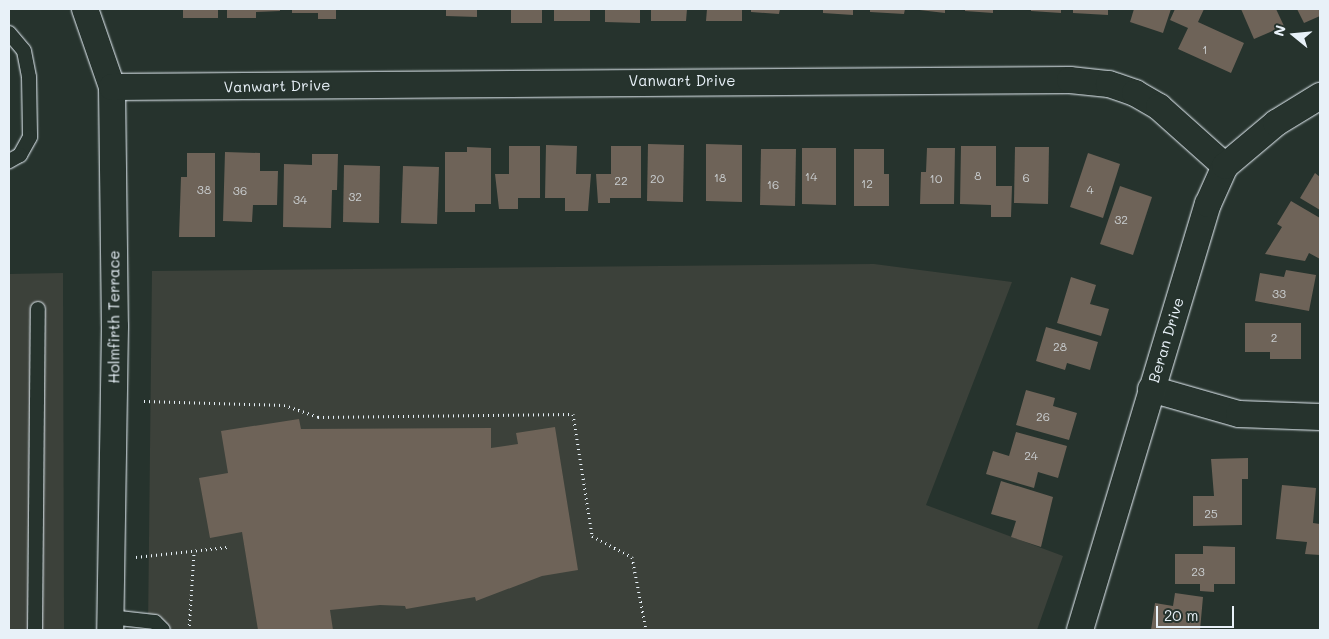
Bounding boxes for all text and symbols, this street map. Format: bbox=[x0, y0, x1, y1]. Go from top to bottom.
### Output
north arrow bbox=[1269, 10, 1319, 60]
text: N bbox=[1269, 23, 1290, 38]
house number: 1 bbox=[1202, 43, 1208, 57]
street label: Vanwart Drive bbox=[629, 72, 735, 90]
street label: Vanwart Drive bbox=[223, 76, 331, 96]
house number: 8 bbox=[974, 169, 982, 183]
house number: 14 bbox=[805, 170, 817, 184]
house number: 18 bbox=[714, 171, 726, 185]
house number: 6 bbox=[1022, 171, 1030, 185]
house number: 20 bbox=[650, 172, 664, 186]
house number: 10 bbox=[930, 172, 942, 186]
house number: 22 bbox=[614, 174, 628, 188]
house number: 12 bbox=[861, 177, 873, 191]
house number: 16 bbox=[767, 178, 779, 192]
house number: 38 bbox=[197, 183, 211, 197]
house number: 4 bbox=[1086, 183, 1094, 197]
house number: 36 bbox=[233, 184, 247, 198]
house number: 32 bbox=[348, 190, 362, 204]
house number: 34 bbox=[293, 193, 307, 207]
house number: 32 bbox=[1114, 213, 1128, 227]
street label: Holmfirth Terrace bbox=[105, 250, 123, 384]
house number: 33 bbox=[1272, 287, 1286, 301]
street label: Beran Drive bbox=[1144, 295, 1188, 385]
house number: 2 bbox=[1271, 331, 1277, 345]
house number: 28 bbox=[1053, 340, 1067, 354]
house number: 26 bbox=[1036, 410, 1050, 424]
house number: 24 bbox=[1024, 449, 1038, 463]
house number: 25 bbox=[1204, 507, 1218, 521]
house number: 23 bbox=[1191, 565, 1205, 579]
scale bar bbox=[1159, 596, 1236, 628]
text: 20 m bbox=[1164, 605, 1198, 625]

